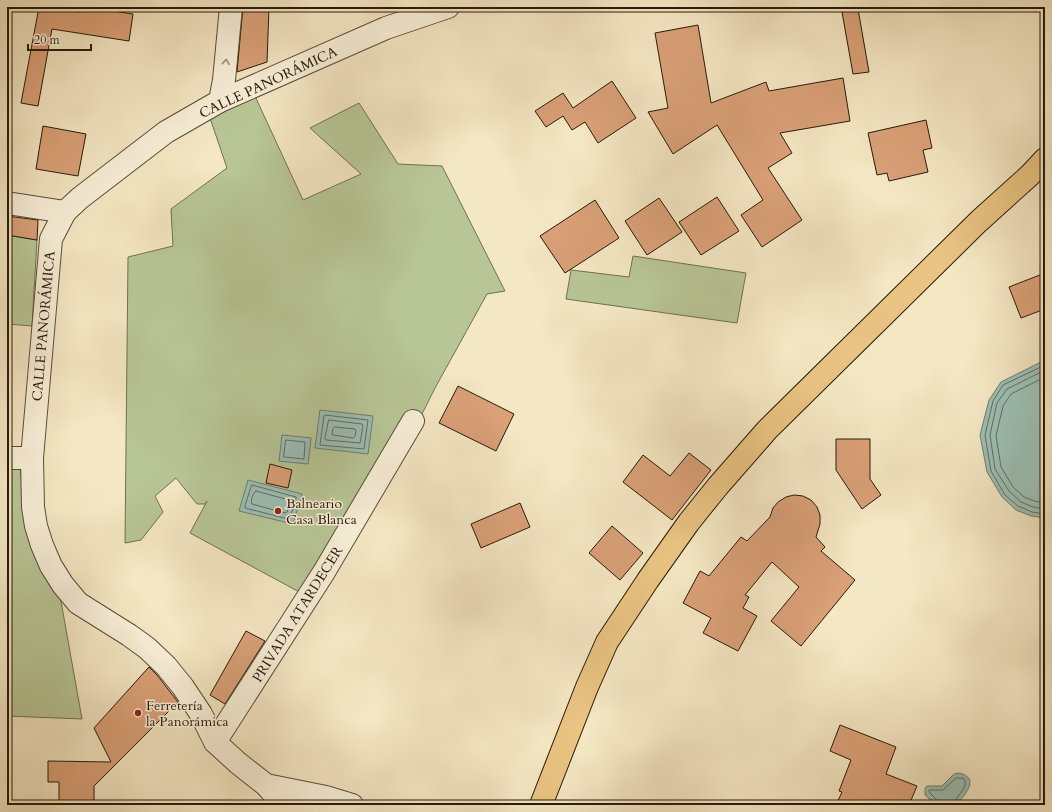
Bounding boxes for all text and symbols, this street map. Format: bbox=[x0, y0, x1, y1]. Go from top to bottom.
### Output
scale bar bbox=[28, 26, 91, 52]
text: 20 m bbox=[34, 32, 61, 48]
street label: CALLE PANORÁMICA bbox=[196, 42, 340, 123]
one-way arrow bbox=[221, 59, 230, 65]
street label: CALLE PANORÁMICA bbox=[27, 250, 60, 402]
place label: Balneario Casa Blanca bbox=[286, 494, 357, 529]
marker: Balneario Casa Blanca bbox=[273, 506, 283, 516]
street label: PRIVADA ATARDECER bbox=[248, 542, 347, 686]
place label: Ferretería la Panorámica bbox=[146, 696, 229, 731]
marker: Ferretería la Panorámica bbox=[133, 708, 143, 718]

